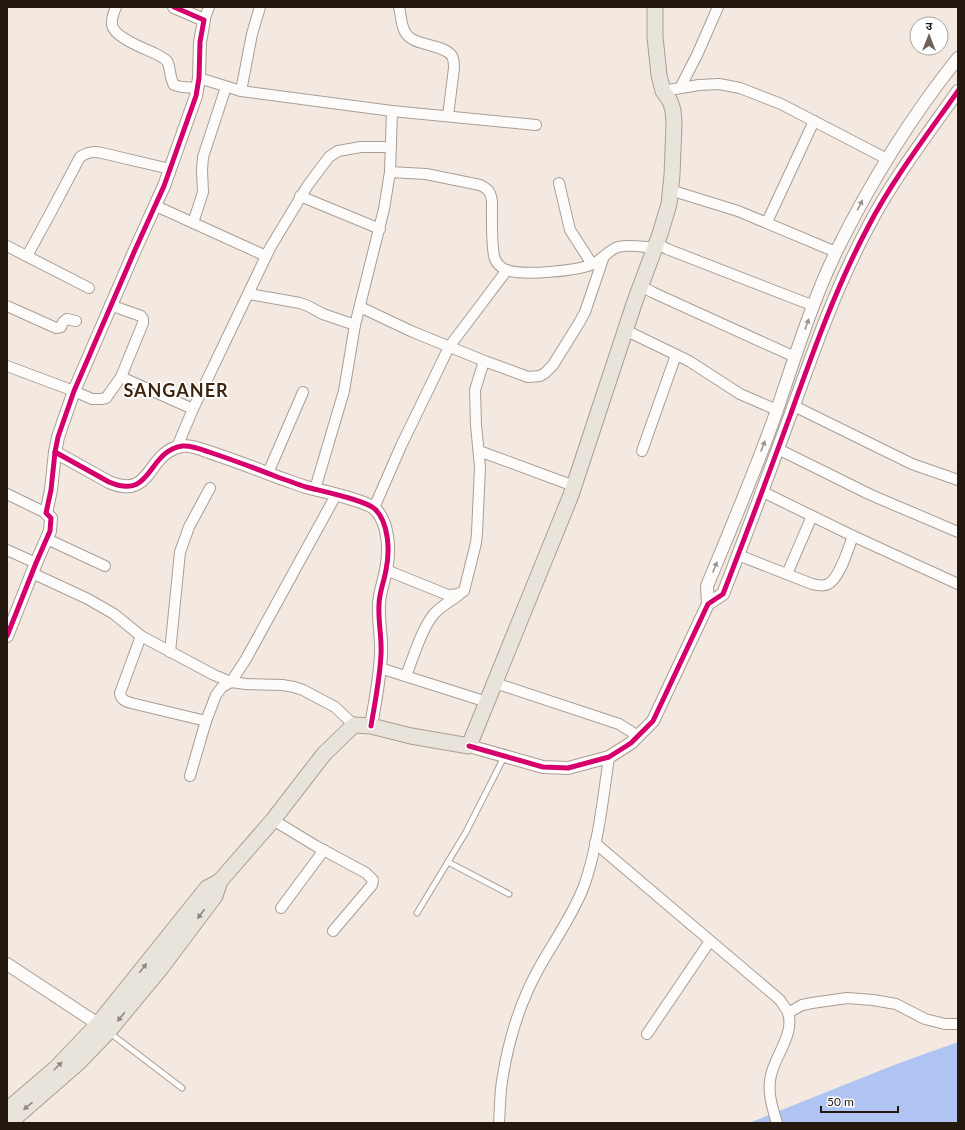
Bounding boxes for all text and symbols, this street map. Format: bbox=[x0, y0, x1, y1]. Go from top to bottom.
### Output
north arrow bbox=[909, 16, 949, 56]
text: उ bbox=[926, 19, 933, 32]
one-way arrow bbox=[857, 200, 863, 211]
one-way arrow bbox=[804, 317, 810, 329]
district label: SANGANER bbox=[123, 379, 229, 401]
one-way arrow bbox=[761, 440, 767, 452]
one-way arrow bbox=[712, 560, 718, 572]
one-way arrow bbox=[197, 909, 205, 920]
one-way arrow bbox=[139, 963, 148, 974]
one-way arrow bbox=[117, 1011, 126, 1022]
one-way arrow bbox=[53, 1061, 63, 1071]
scale bar bbox=[821, 1088, 898, 1114]
text: 50 m bbox=[827, 1094, 854, 1109]
one-way arrow bbox=[22, 1102, 33, 1111]

